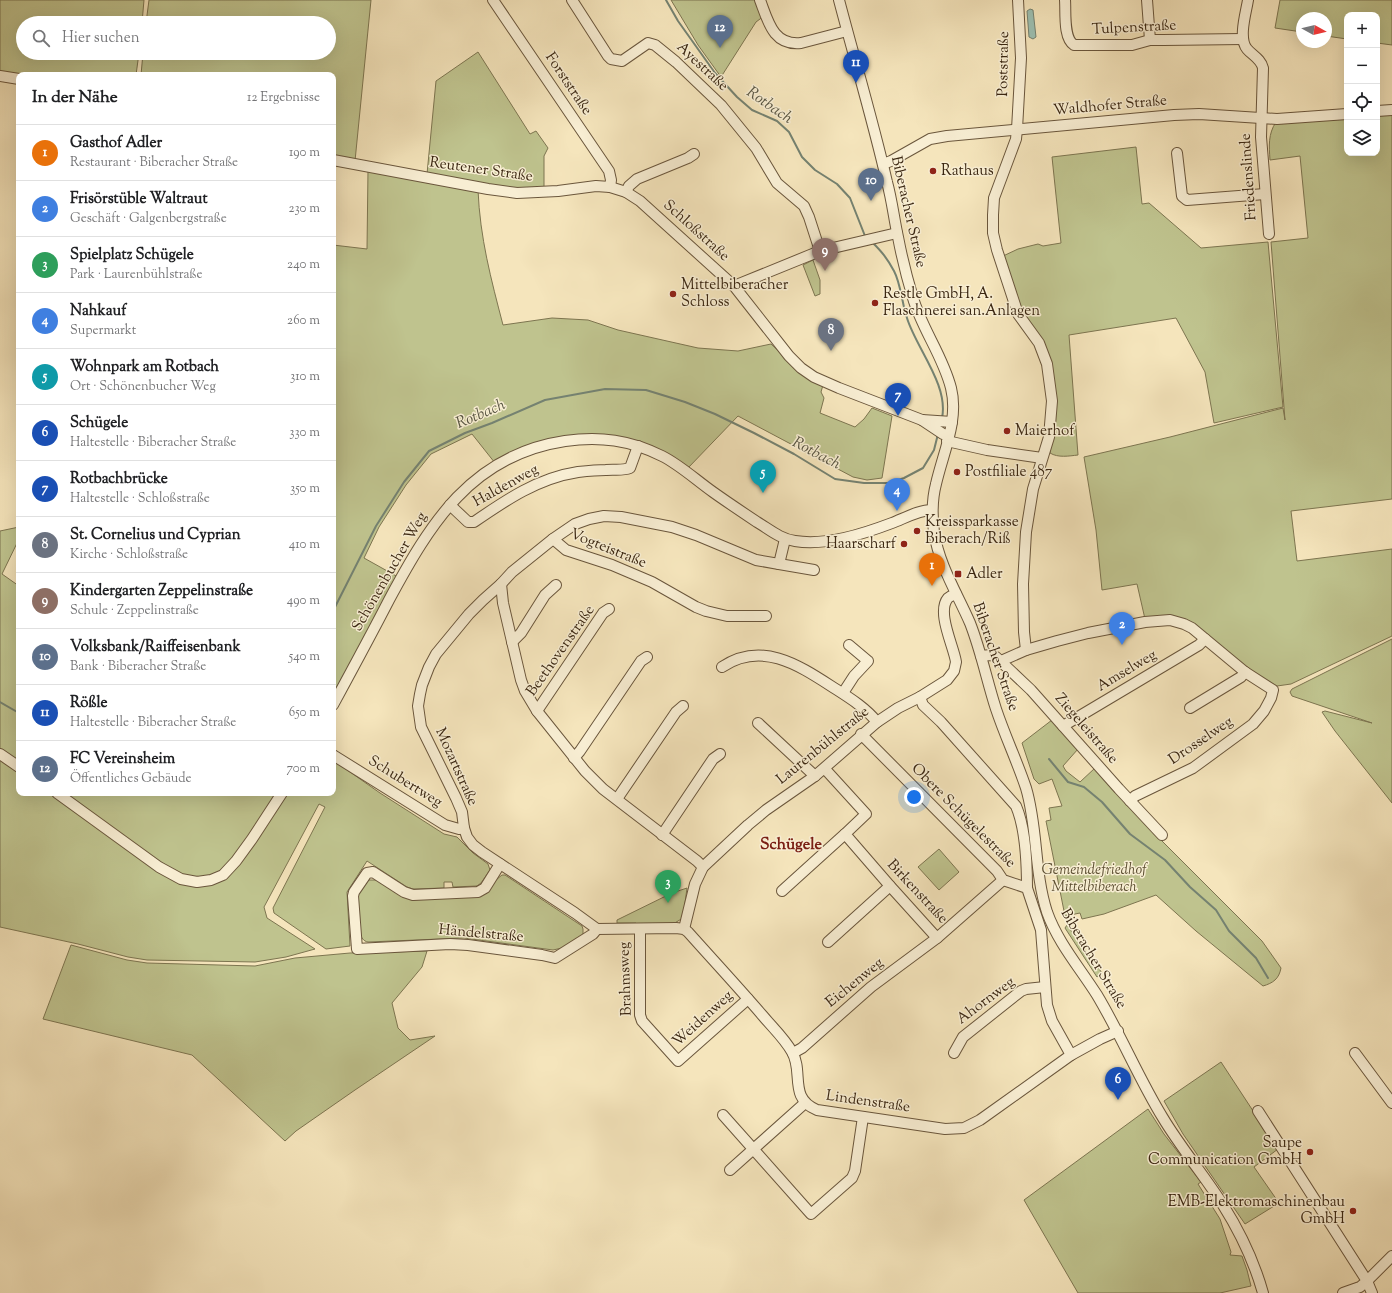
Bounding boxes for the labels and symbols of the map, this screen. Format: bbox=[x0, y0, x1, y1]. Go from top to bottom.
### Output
north arrow bbox=[1296, 12, 1332, 48]
pin: 12 bbox=[707, 15, 733, 48]
street label: Tulpenstraße bbox=[1091, 15, 1177, 41]
street label: Poststraße bbox=[993, 31, 1015, 97]
street label: Ayestraße bbox=[671, 37, 733, 97]
street label: Forststraße bbox=[539, 49, 597, 119]
pin: 11 bbox=[843, 50, 869, 83]
water label: Rotbach bbox=[741, 82, 797, 130]
street label: Waldhofer Straße bbox=[1052, 91, 1168, 121]
street label: Friedenslinde bbox=[1235, 133, 1263, 221]
street label: Reutener Straße bbox=[428, 152, 534, 188]
street label: Biberacher Straße bbox=[885, 154, 931, 270]
place label: Rathaus bbox=[941, 161, 994, 182]
marker: Rathaus bbox=[928, 166, 938, 176]
pin: 10 bbox=[858, 168, 884, 201]
street label: Schloßstraße bbox=[658, 195, 734, 267]
pin: 9 bbox=[812, 238, 838, 271]
place label: Mittelbiberacher Schloss bbox=[681, 275, 789, 313]
place label: Restle GmbH, A. Flaschnerei san.Anlagen bbox=[883, 284, 1040, 322]
marker: Mittelbiberacher Schloss bbox=[668, 289, 678, 299]
marker: Restle GmbH, A. Flaschnerei san.Anlagen bbox=[870, 298, 880, 308]
pin: 8 bbox=[818, 318, 844, 351]
pin: 7 bbox=[885, 383, 911, 416]
water label: Rotbach bbox=[453, 394, 510, 436]
place label: Maierhof bbox=[1015, 421, 1075, 442]
marker: Maierhof bbox=[1002, 426, 1012, 436]
water label: Rotbach bbox=[788, 432, 845, 476]
street label: Haldenweg bbox=[470, 459, 542, 513]
pin: 5 bbox=[750, 460, 776, 493]
place label: Postfiliale 487 bbox=[965, 462, 1053, 483]
marker: Postfiliale 487 bbox=[952, 467, 962, 477]
pin: 4 bbox=[884, 478, 910, 511]
street label: Schönenbucher Weg bbox=[347, 509, 433, 635]
place label: Kreissparkasse Biberach/Riß bbox=[925, 512, 1019, 550]
street label: Vogteistraße bbox=[567, 524, 649, 574]
marker: Kreissparkasse Biberach/Riß bbox=[912, 526, 922, 536]
place label: Haarscharf bbox=[826, 534, 897, 555]
marker: Haarscharf bbox=[899, 539, 909, 549]
pin: 1 bbox=[919, 553, 945, 586]
place label: Adler bbox=[966, 564, 1003, 585]
marker: Adler bbox=[953, 569, 963, 579]
street label: Biberacher Straße bbox=[967, 600, 1023, 714]
street label: Beethovenstraße bbox=[522, 601, 600, 701]
pin: 2 bbox=[1109, 612, 1135, 645]
street label: Amselweg bbox=[1093, 645, 1161, 697]
street label: Ziegeleistraße bbox=[1049, 689, 1123, 769]
street label: Laurenbühlstraße bbox=[772, 702, 874, 790]
street label: Drosselweg bbox=[1165, 712, 1237, 770]
street label: Mozartstraße bbox=[429, 725, 483, 809]
street label: Schubertweg bbox=[364, 751, 446, 813]
street label: Obere Schügelestraße bbox=[906, 759, 1020, 873]
your location bbox=[904, 787, 924, 807]
district label: Schügele bbox=[760, 834, 823, 857]
street label: Birkenstraße bbox=[882, 855, 952, 929]
park label: Gemeindefriedhof Mittelbiberach bbox=[1041, 860, 1148, 898]
pin: 3 bbox=[655, 870, 681, 903]
street label: Biberacher Straße bbox=[1055, 905, 1131, 1013]
street label: Händelstraße bbox=[438, 920, 524, 948]
street label: Brahmsweg bbox=[614, 942, 638, 1016]
street label: Eichenweg bbox=[822, 953, 888, 1013]
street label: Ahornweg bbox=[952, 972, 1020, 1030]
street label: Weidenweg bbox=[668, 986, 738, 1052]
pin: 6 bbox=[1105, 1067, 1131, 1100]
street label: Lindenstraße bbox=[825, 1086, 911, 1118]
place label: Saupe Communication GmbH bbox=[1148, 1133, 1302, 1171]
marker: Saupe Communication GmbH bbox=[1305, 1147, 1315, 1157]
place label: EMB-Elektromaschinenbau GmbH bbox=[1168, 1192, 1345, 1230]
marker: EMB-Elektromaschinenbau GmbH bbox=[1348, 1206, 1358, 1216]

